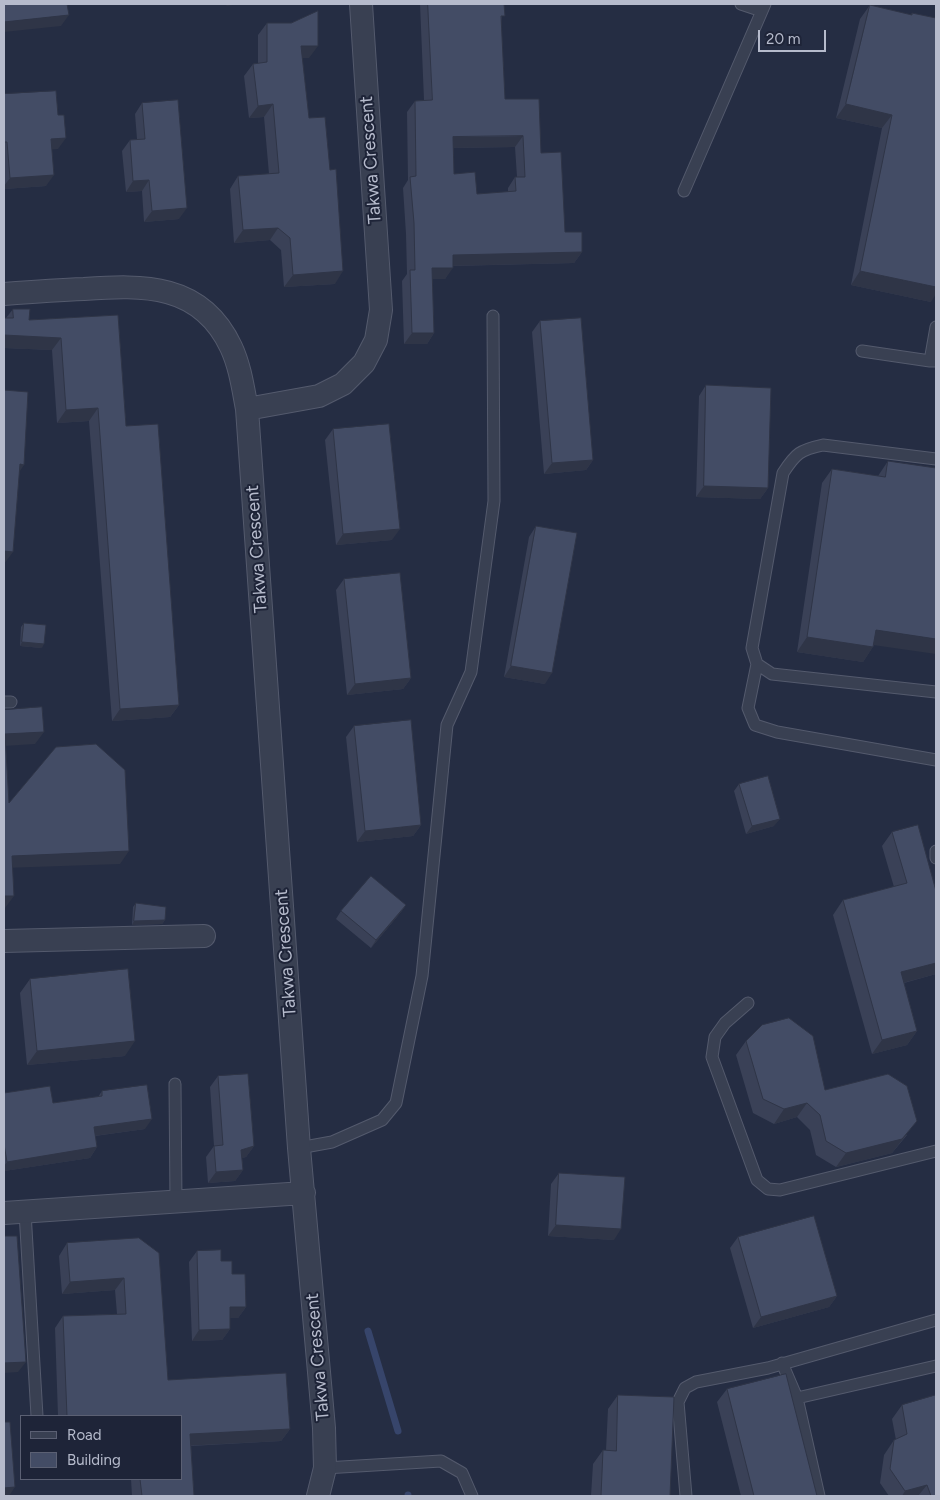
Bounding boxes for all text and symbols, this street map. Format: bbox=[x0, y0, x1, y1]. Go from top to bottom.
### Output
scale bar bbox=[760, 20, 828, 52]
text: 20 m bbox=[766, 30, 800, 48]
street label: Takwa Crescent bbox=[356, 95, 386, 225]
street label: Takwa Crescent bbox=[242, 484, 272, 614]
street label: Takwa Crescent bbox=[271, 888, 301, 1018]
street label: Takwa Crescent bbox=[302, 1292, 334, 1422]
legend bbox=[20, 1415, 182, 1480]
text: Road bbox=[67, 1426, 102, 1444]
text: Building bbox=[67, 1451, 121, 1469]

